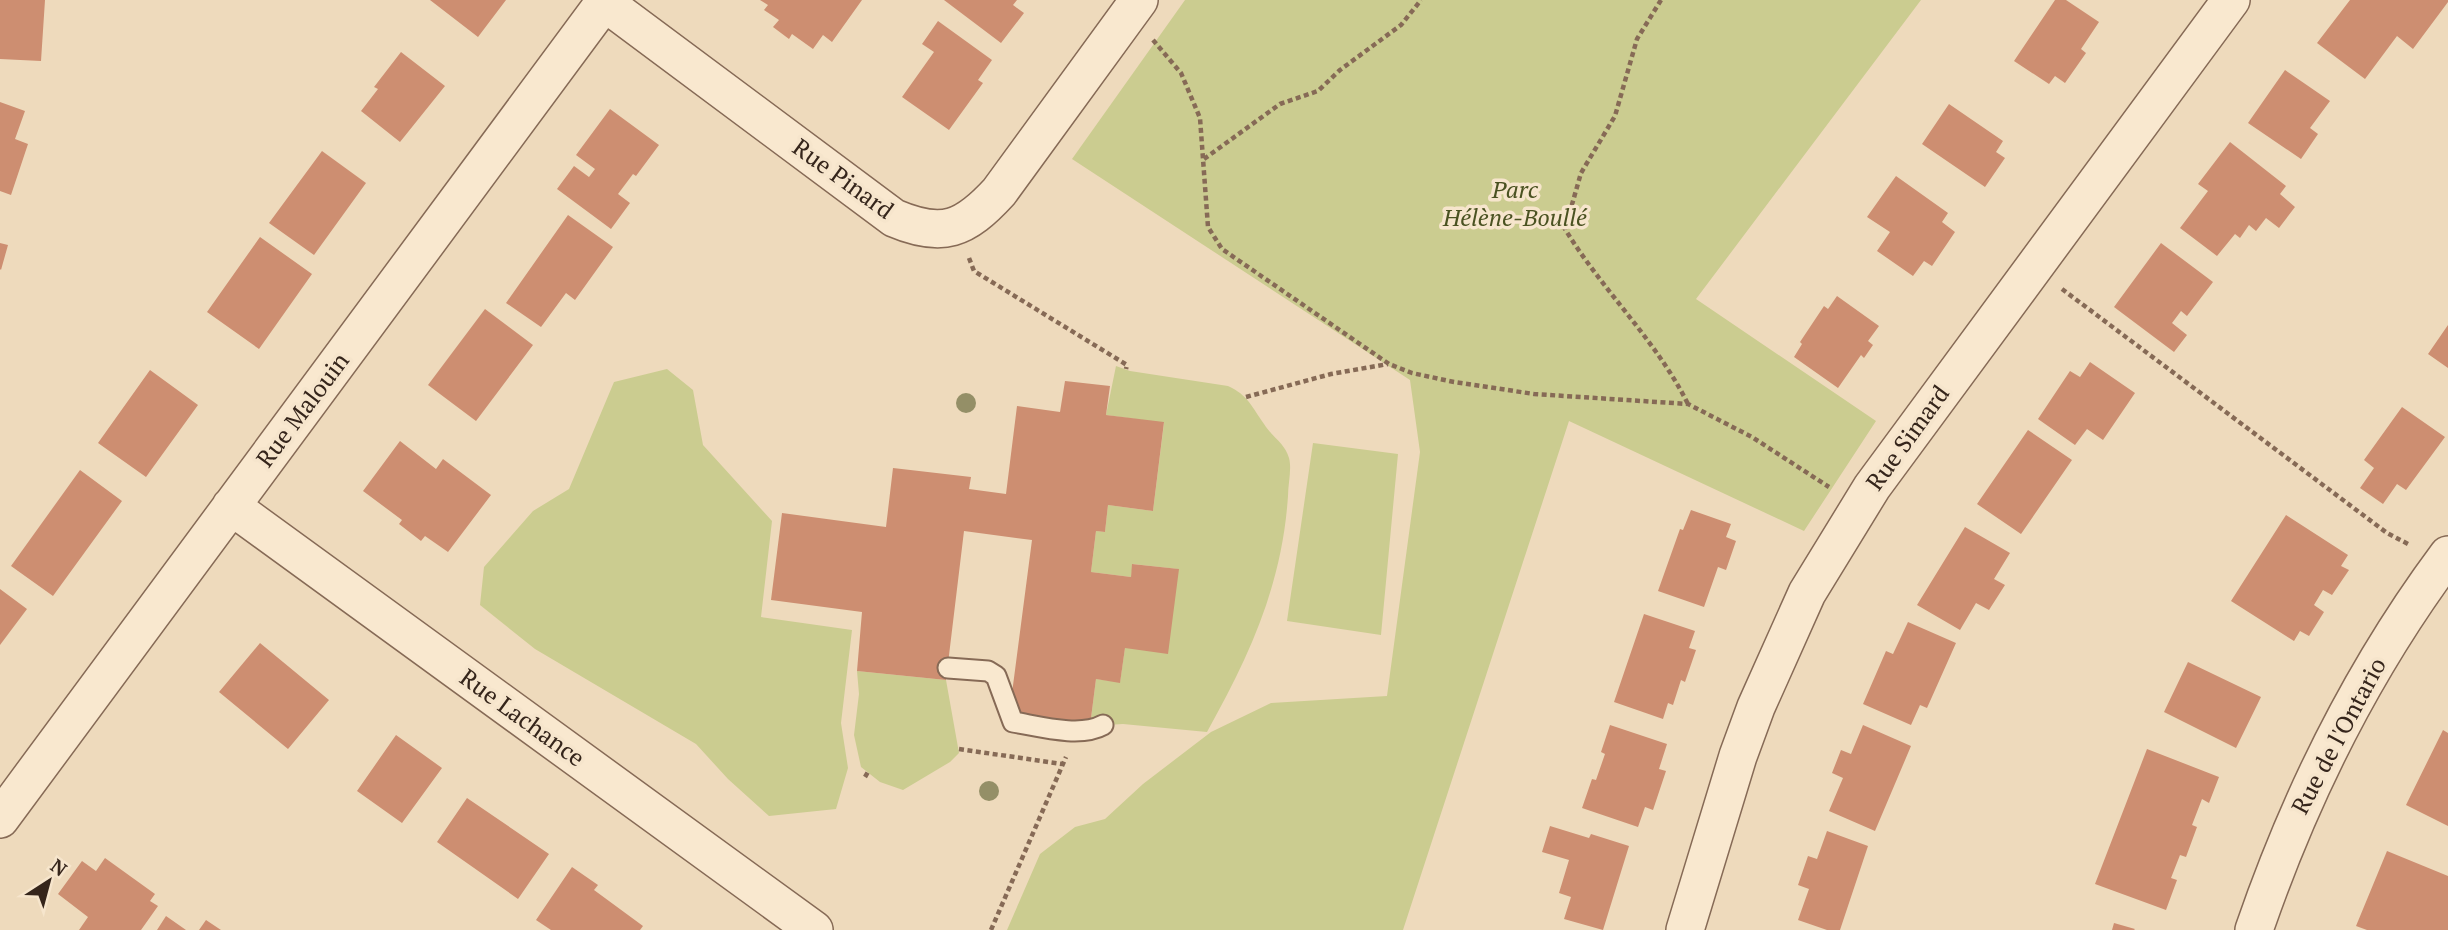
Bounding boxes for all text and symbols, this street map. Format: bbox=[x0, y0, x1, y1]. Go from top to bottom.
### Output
street label: Rue Pinard bbox=[787, 131, 900, 226]
park label: Parc Hélène-Boullé bbox=[1442, 173, 1588, 233]
street label: Rue Malouin bbox=[249, 346, 356, 473]
street label: Rue Simard bbox=[1858, 378, 1956, 496]
street label: Rue de l'Ontario bbox=[2283, 652, 2393, 819]
street label: Rue Lachance bbox=[454, 661, 591, 773]
north arrow bbox=[14, 846, 84, 916]
text: N bbox=[46, 852, 73, 882]

